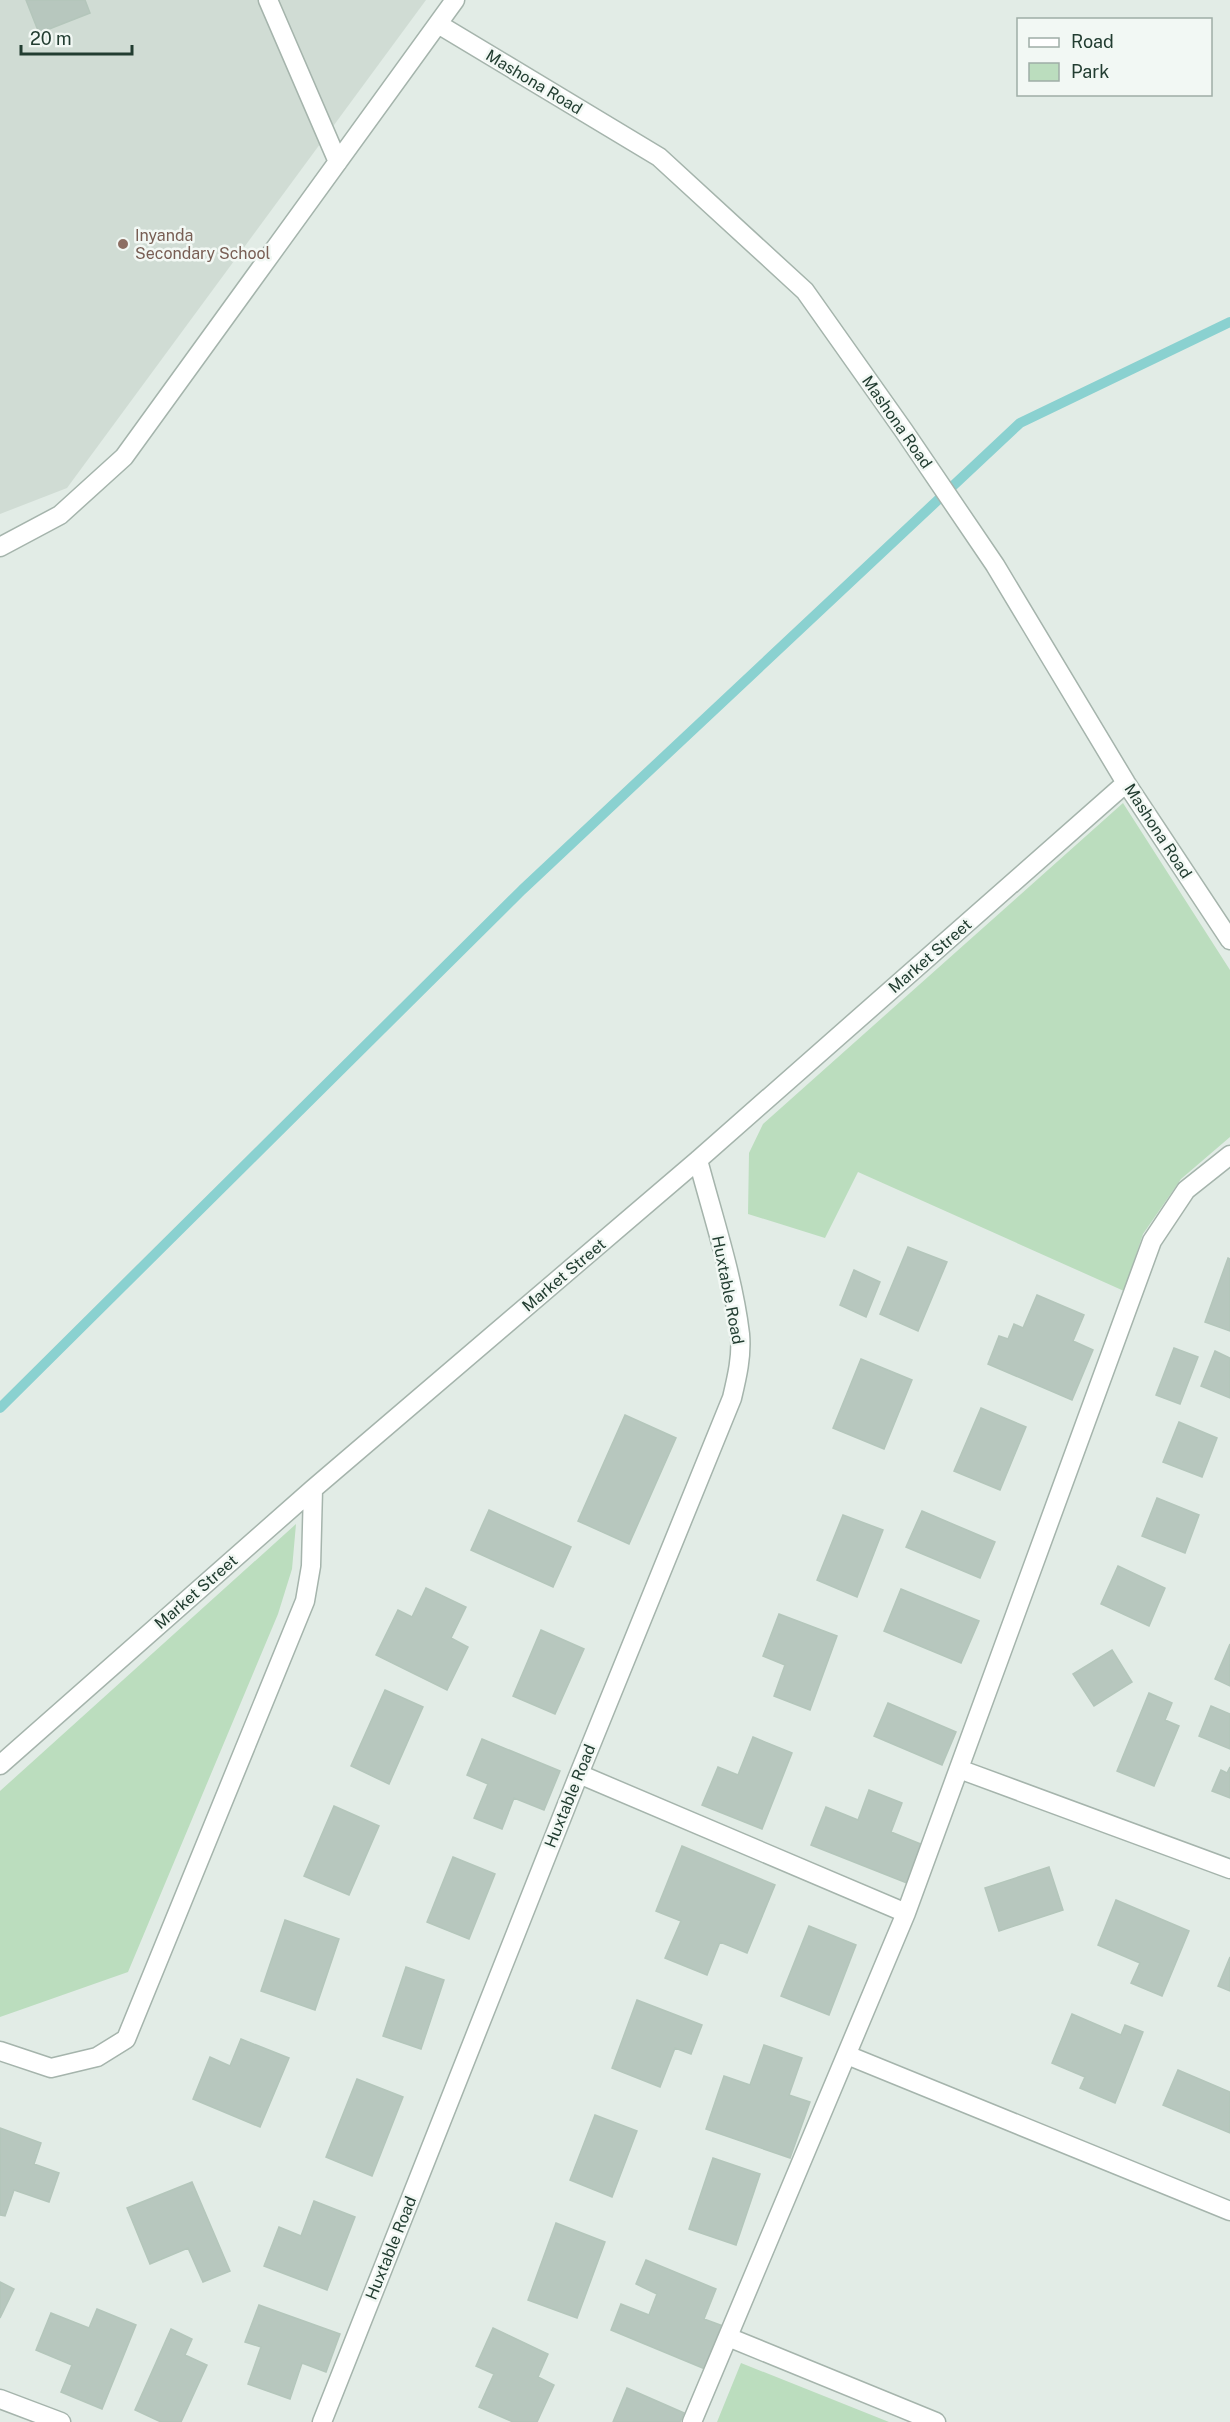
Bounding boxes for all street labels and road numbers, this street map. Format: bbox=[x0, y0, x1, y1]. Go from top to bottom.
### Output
street label: Mashona Road bbox=[482, 46, 586, 118]
street label: Mashona Road bbox=[858, 372, 936, 472]
street label: Mashona Road bbox=[1120, 780, 1196, 882]
street label: Market Street bbox=[885, 915, 975, 997]
street label: Market Street bbox=[518, 1234, 610, 1316]
street label: Huxtable Road bbox=[708, 1234, 748, 1346]
street label: Market Street bbox=[151, 1551, 241, 1633]
street label: Huxtable Road bbox=[541, 1741, 599, 1851]
street label: Huxtable Road bbox=[362, 2193, 420, 2303]

